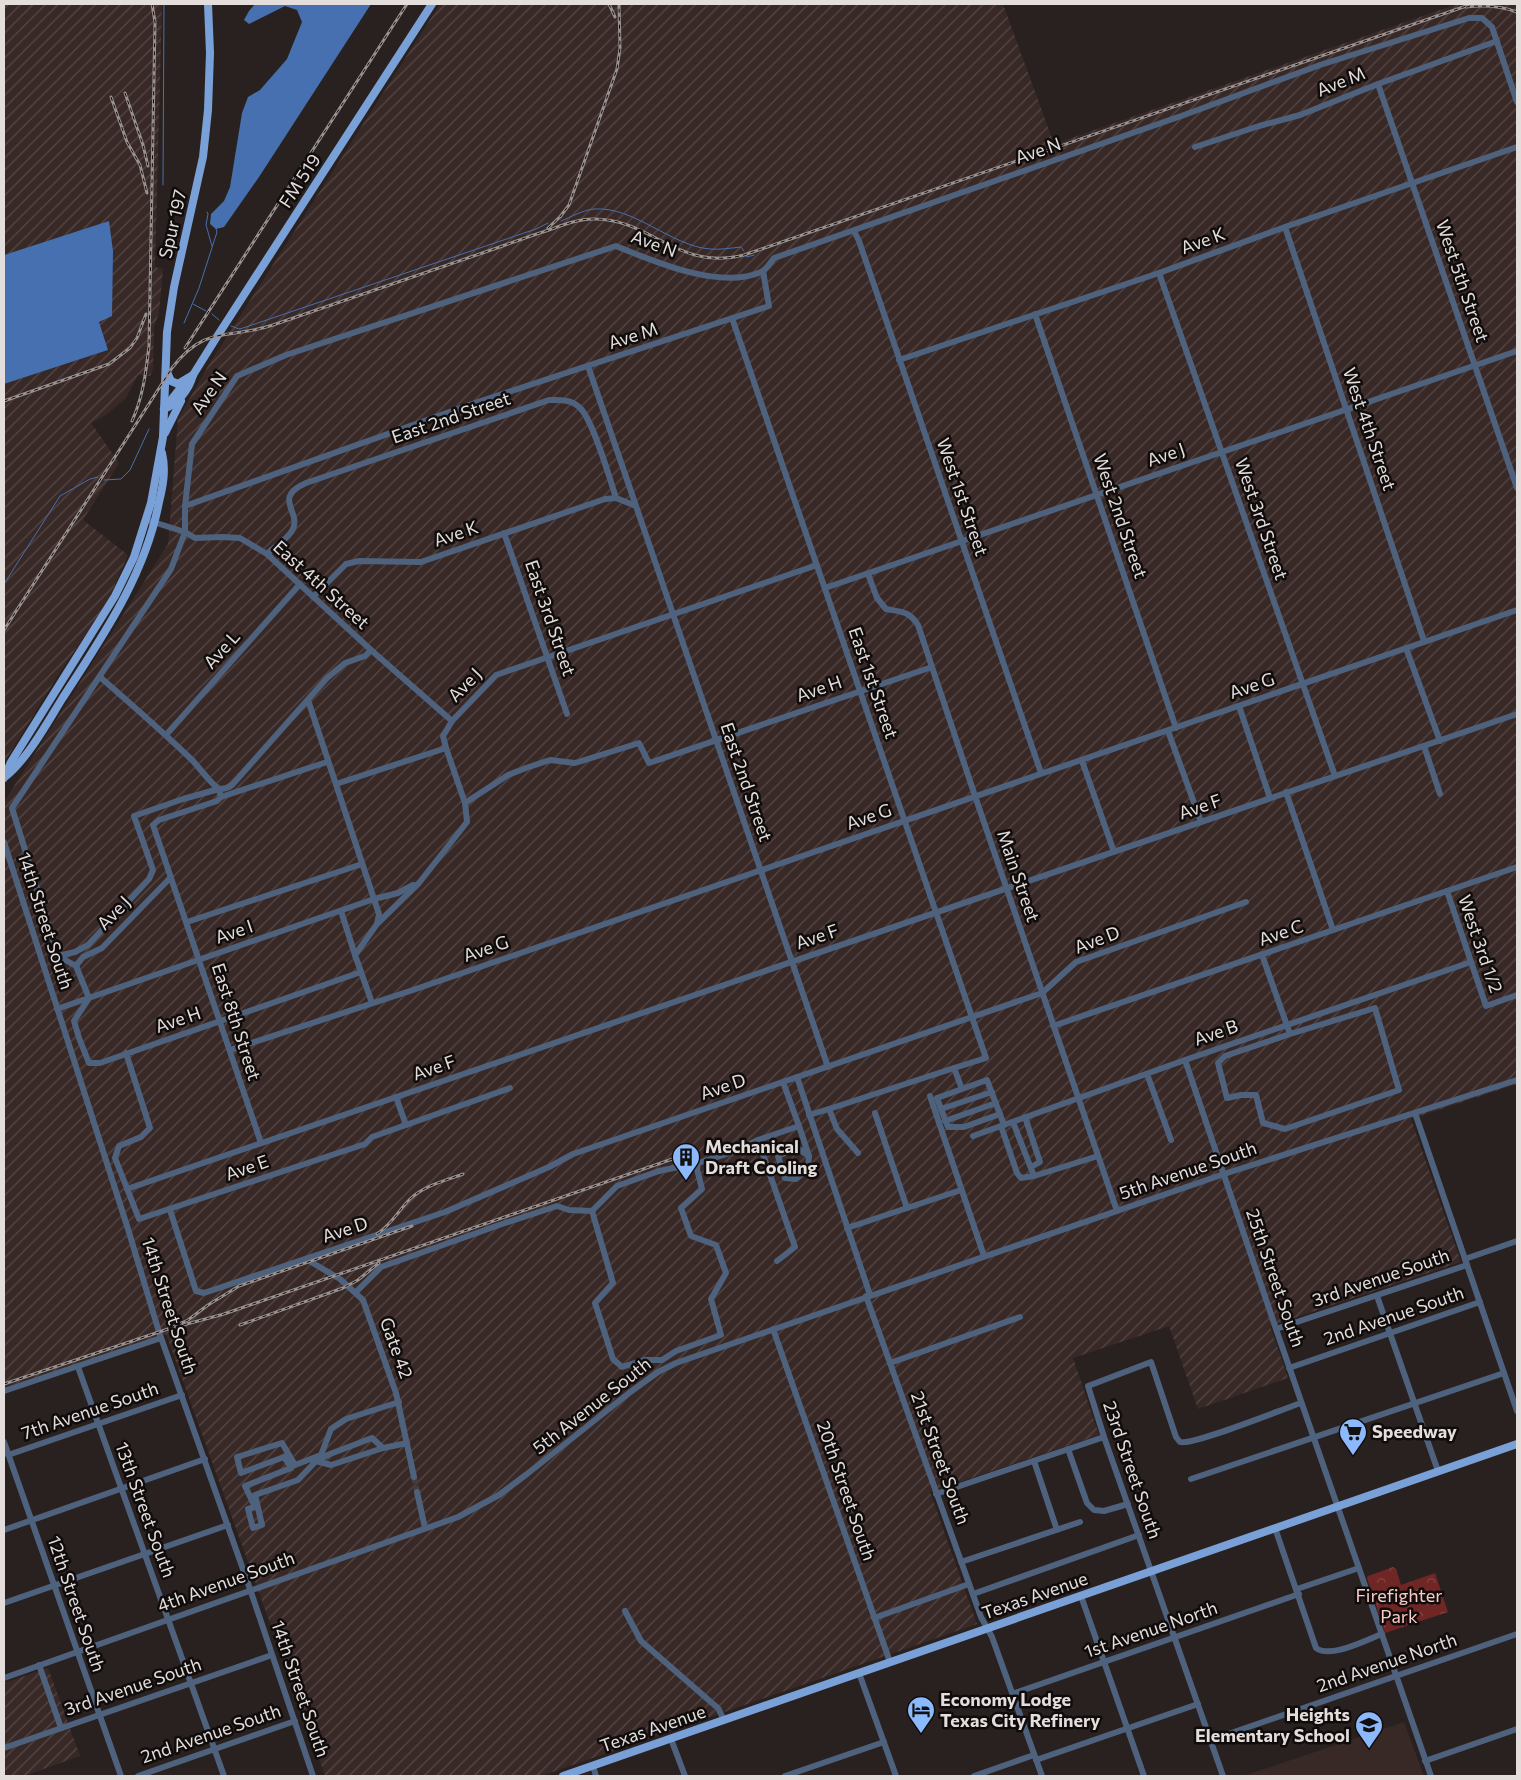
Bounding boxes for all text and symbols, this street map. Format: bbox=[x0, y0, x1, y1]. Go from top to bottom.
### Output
street label: Ave M bbox=[1313, 61, 1368, 101]
street label: Ave N bbox=[1012, 132, 1064, 168]
street label: FM 519 bbox=[274, 149, 325, 212]
street label: Spur 197 bbox=[153, 187, 191, 260]
street label: West 5th Street bbox=[1432, 217, 1494, 345]
street label: Ave K bbox=[1177, 222, 1228, 258]
street label: Ave N bbox=[628, 225, 680, 261]
street label: Ave M bbox=[605, 317, 660, 353]
street label: West 4th Street bbox=[1339, 364, 1401, 493]
street label: Ave N bbox=[186, 367, 231, 418]
street label: East 2nd Street bbox=[388, 386, 513, 448]
street label: West 1st Street bbox=[933, 435, 993, 558]
street label: Ave J bbox=[1144, 437, 1188, 471]
street label: West 2nd Street bbox=[1089, 450, 1153, 581]
street label: West 3rd Street bbox=[1231, 455, 1293, 583]
street label: Ave K bbox=[431, 515, 481, 551]
street label: East 4th Street bbox=[269, 535, 374, 633]
street label: East 3rd Street bbox=[521, 557, 581, 678]
street label: East 1st Street bbox=[845, 624, 903, 741]
street label: Ave L bbox=[198, 626, 244, 673]
street label: Ave J bbox=[443, 663, 486, 706]
street label: Ave G bbox=[1226, 667, 1277, 703]
street label: Ave H bbox=[793, 670, 845, 706]
street label: East 2nd Street bbox=[716, 719, 778, 844]
street label: Ave F bbox=[1175, 789, 1224, 824]
street label: Ave G bbox=[843, 798, 894, 834]
street label: Main Street bbox=[993, 827, 1045, 925]
street label: 14th Street South bbox=[13, 849, 79, 992]
street label: Ave J bbox=[92, 891, 135, 934]
street label: West 3rd 1/2 bbox=[1454, 892, 1508, 996]
street label: Ave I bbox=[212, 914, 256, 948]
street label: Ave C bbox=[1255, 914, 1306, 950]
street label: Ave F bbox=[792, 919, 841, 954]
street label: Ave D bbox=[1071, 920, 1122, 958]
street label: Ave G bbox=[460, 930, 511, 966]
street label: East 8th Street bbox=[208, 960, 266, 1083]
street label: Ave H bbox=[152, 1001, 204, 1037]
street label: Ave B bbox=[1191, 1014, 1241, 1050]
street label: Ave F bbox=[409, 1050, 458, 1085]
street label: Ave D bbox=[697, 1068, 748, 1104]
place label: Mechanical Draft Cooling bbox=[705, 1135, 817, 1178]
street label: 5th Avenue South bbox=[1116, 1136, 1259, 1204]
building icon: Mechanical Draft Cooling bbox=[671, 1142, 701, 1181]
street label: Ave E bbox=[222, 1149, 271, 1185]
street label: 25th Street South bbox=[1242, 1206, 1310, 1350]
street label: Ave D bbox=[319, 1211, 370, 1247]
street label: 14th Street South bbox=[137, 1234, 203, 1377]
street label: 3rd Avenue South bbox=[1309, 1243, 1452, 1311]
street label: 2nd Avenue South bbox=[1321, 1281, 1467, 1349]
street label: Gate 42 bbox=[376, 1314, 418, 1381]
street label: 5th Avenue South bbox=[528, 1352, 655, 1458]
street label: 7th Avenue South bbox=[18, 1376, 161, 1444]
street label: 21st Street South bbox=[907, 1388, 975, 1527]
street label: 23rd Street South bbox=[1099, 1398, 1167, 1542]
supermarket icon: Speedway bbox=[1338, 1417, 1368, 1456]
street label: 20th Street South bbox=[813, 1418, 881, 1563]
place label: Speedway bbox=[1372, 1420, 1457, 1442]
street label: 13th Street South bbox=[111, 1439, 181, 1580]
street label: 12th Street South bbox=[43, 1533, 110, 1674]
street label: 4th Avenue South bbox=[154, 1546, 297, 1616]
street label: Texas Avenue bbox=[979, 1567, 1090, 1623]
park label: Firefighter Park bbox=[1356, 1584, 1442, 1627]
street label: 1st Avenue North bbox=[1081, 1596, 1220, 1662]
street label: 14th Street South bbox=[267, 1617, 335, 1760]
street label: 2nd Avenue North bbox=[1314, 1628, 1460, 1696]
street label: 3rd Avenue South bbox=[61, 1652, 204, 1720]
place label: Economy Lodge Texas City Refinery bbox=[940, 1688, 1100, 1731]
hotel icon: Economy Lodge Texas City Refinery bbox=[906, 1695, 936, 1734]
street label: 2nd Avenue South bbox=[138, 1699, 284, 1767]
street label: Texas Avenue bbox=[597, 1700, 708, 1756]
place label: Heights Elementary School bbox=[1195, 1703, 1350, 1746]
school or university icon: Heights Elementary School bbox=[1354, 1710, 1384, 1749]

